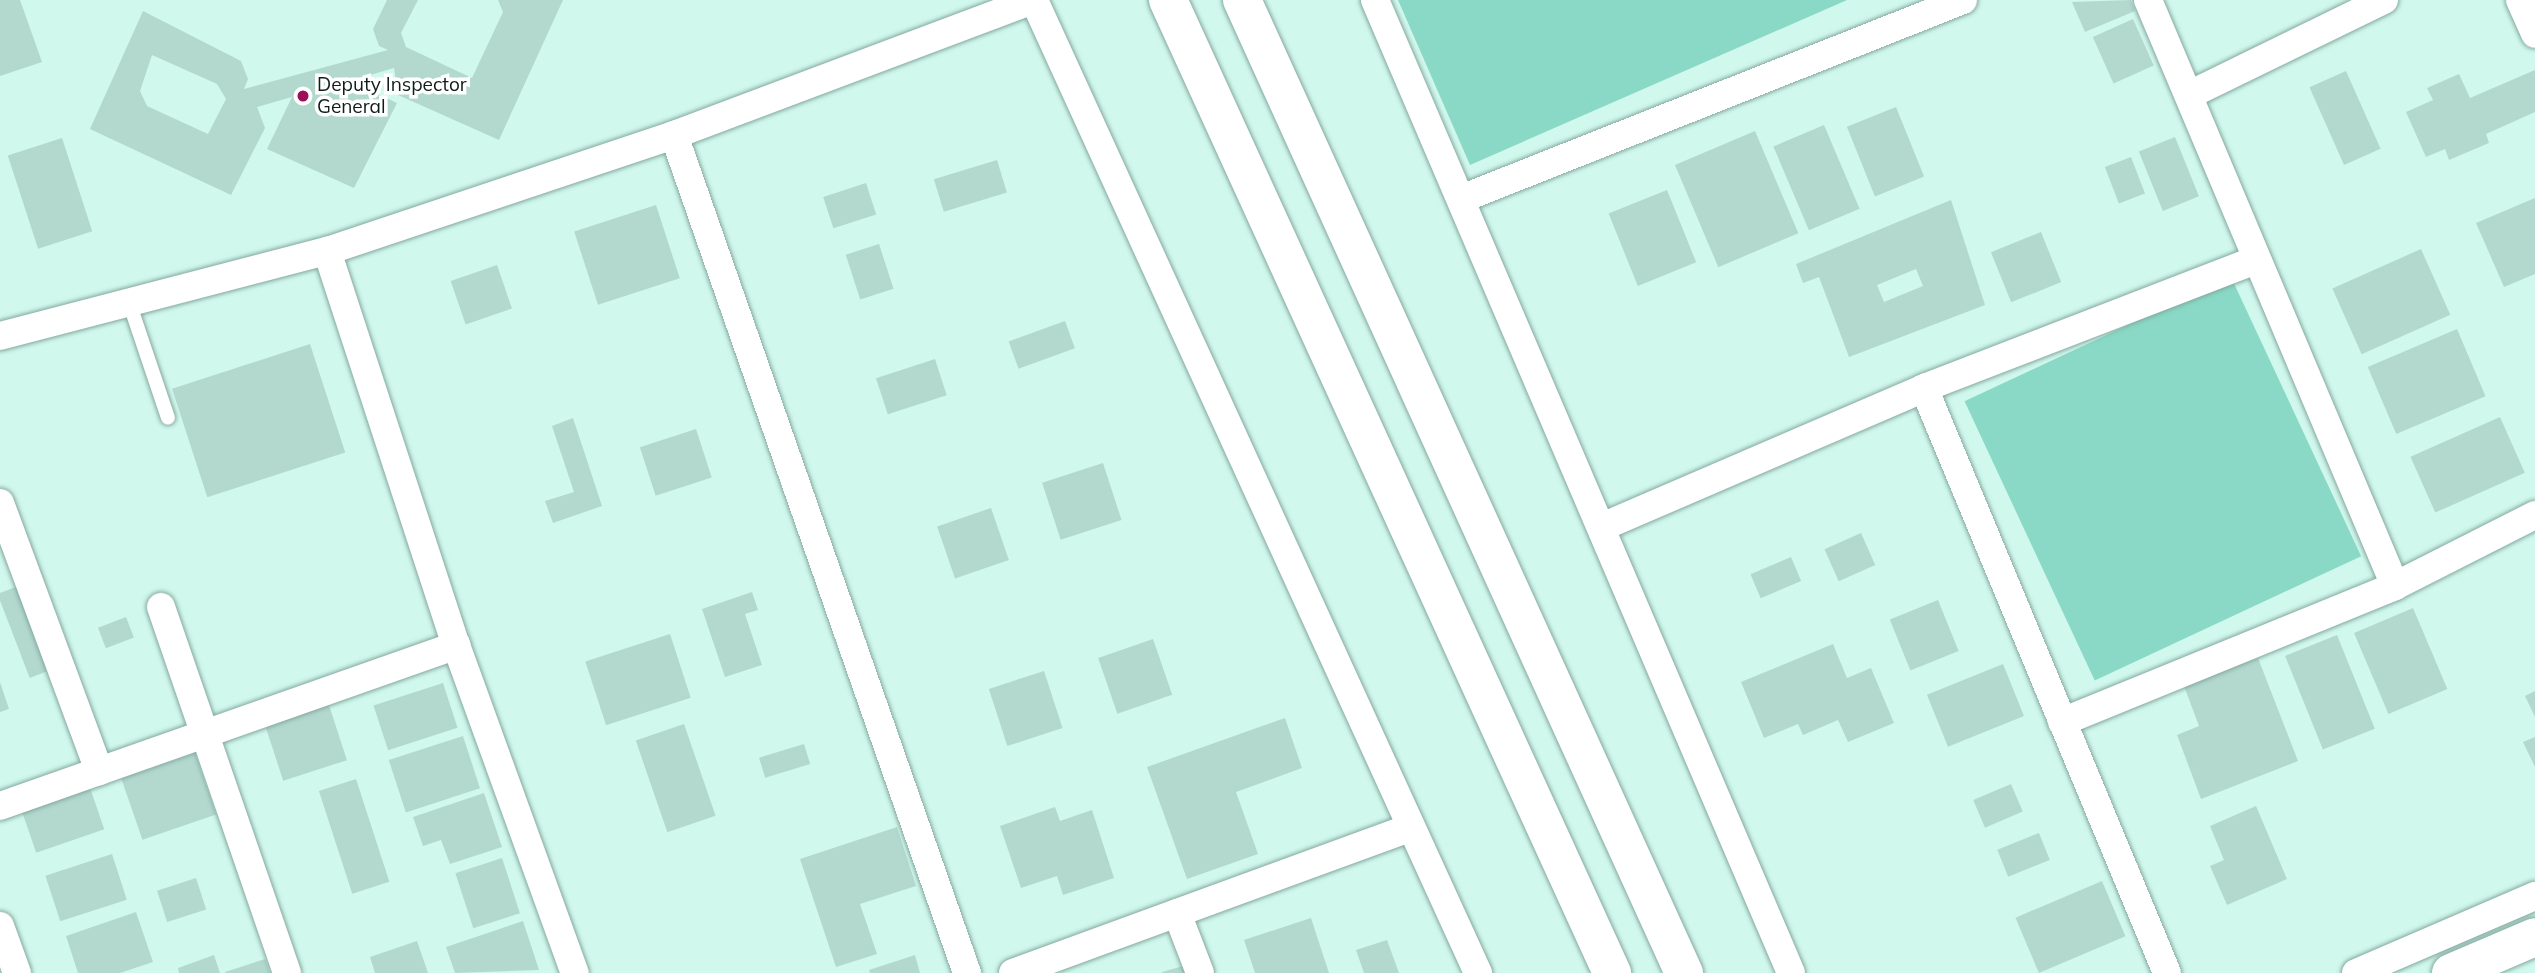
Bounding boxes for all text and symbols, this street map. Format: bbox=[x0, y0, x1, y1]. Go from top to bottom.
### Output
place label: Deputy Inspector General bbox=[317, 74, 467, 118]
marker: Deputy Inspector General bbox=[295, 88, 311, 104]

